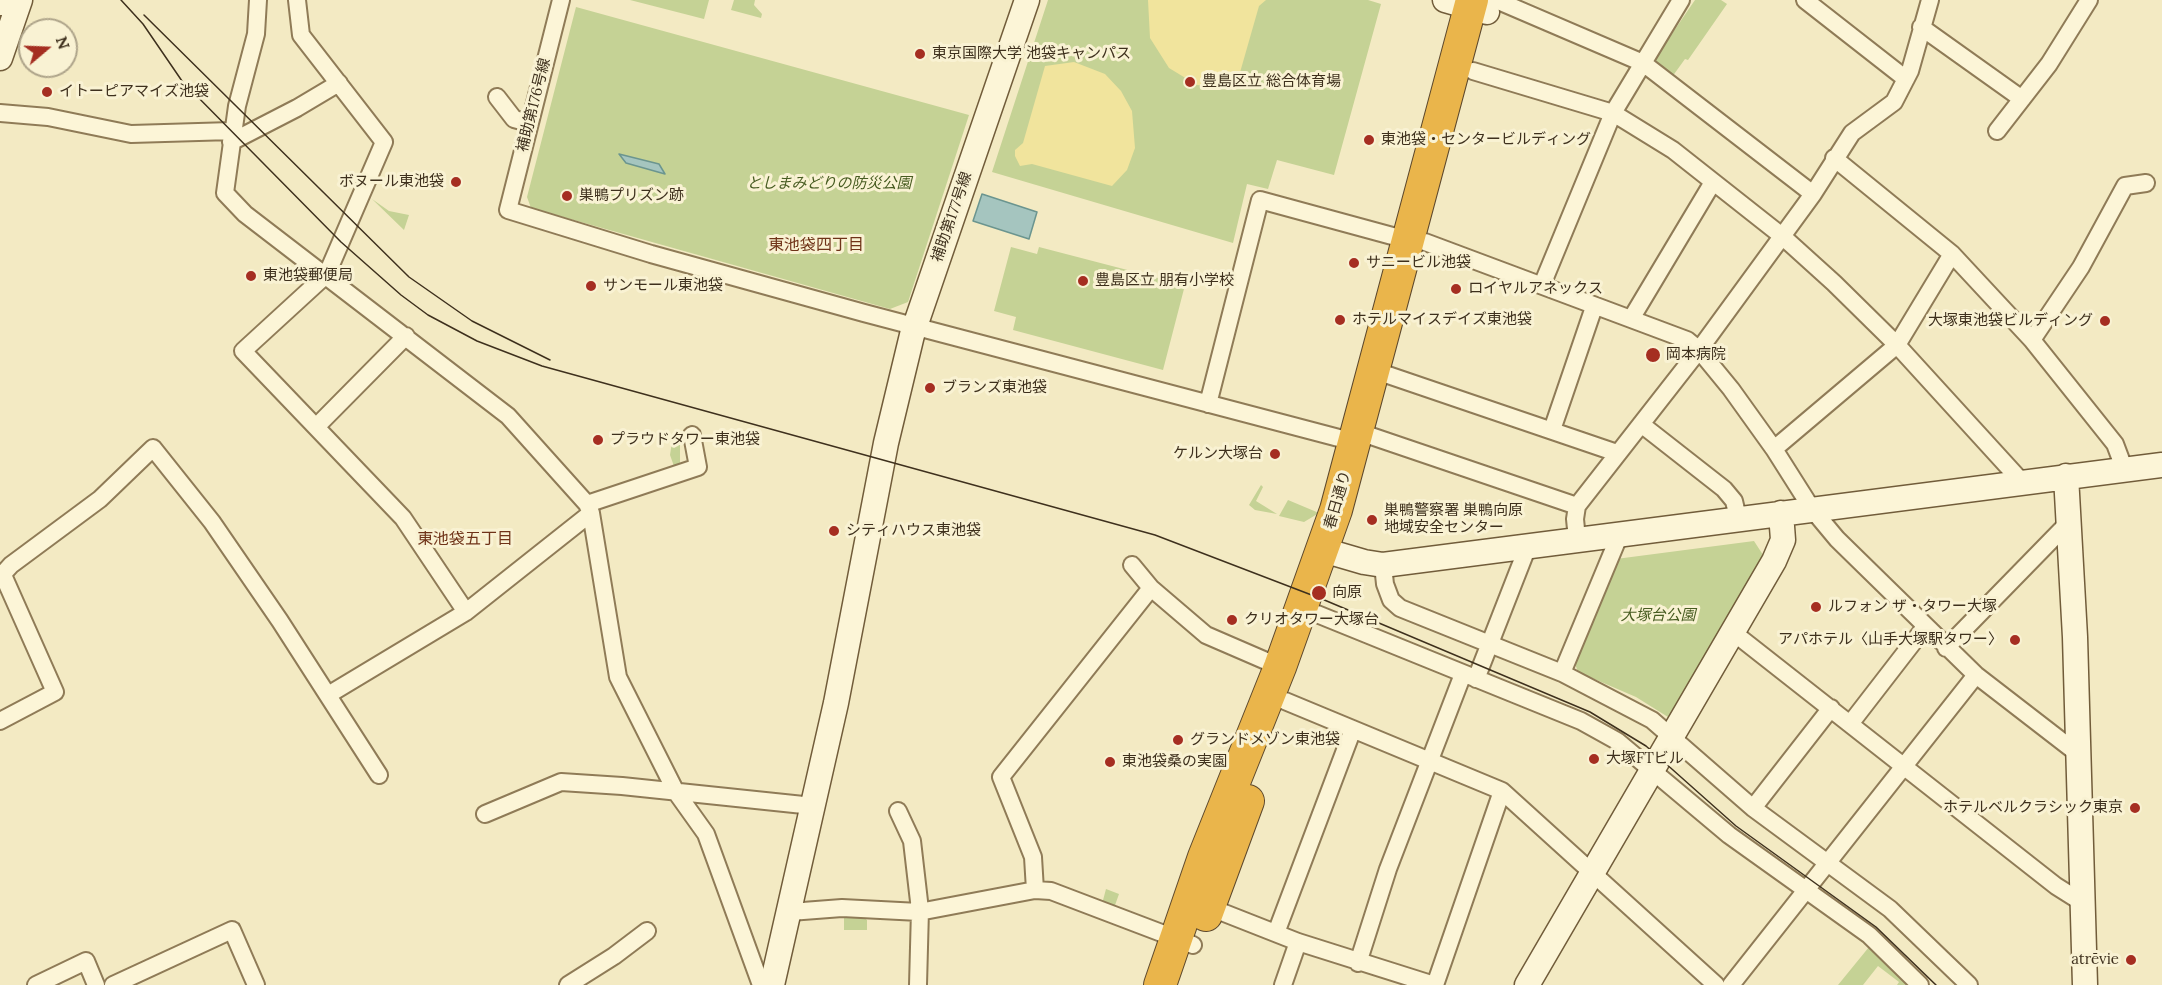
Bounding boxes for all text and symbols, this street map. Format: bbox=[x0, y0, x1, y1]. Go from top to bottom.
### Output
north arrow bbox=[18, 18, 78, 78]
text: N bbox=[52, 34, 75, 52]
place label: 東京国際大学 池袋キャンパス bbox=[932, 45, 1131, 63]
marker: 東京国際大学 池袋キャンパス bbox=[913, 47, 927, 61]
street label: 補助第176号線 bbox=[514, 56, 554, 154]
place label: 豊島区立 総合体育場 bbox=[1202, 73, 1341, 91]
marker: 豊島区立 総合体育場 bbox=[1183, 75, 1197, 89]
place label: イトーピアマイズ池袋 bbox=[59, 83, 209, 101]
marker: イトーピアマイズ池袋 bbox=[40, 85, 54, 99]
place label: 東池袋・センタービルディング bbox=[1381, 131, 1591, 149]
marker: 東池袋・センタービルディング bbox=[1362, 133, 1376, 147]
street label: 補助第177号線 bbox=[928, 169, 976, 265]
place label: ボヌール東池袋 bbox=[339, 173, 444, 191]
marker: ボヌール東池袋 bbox=[449, 175, 463, 189]
park label: としまみどりの防災公園 bbox=[747, 175, 911, 193]
place label: 巣鴨プリズン跡 bbox=[579, 187, 684, 205]
marker: 巣鴨プリズン跡 bbox=[560, 189, 574, 203]
district label: 東池袋四丁目 bbox=[768, 235, 864, 255]
place label: サニービル池袋 bbox=[1366, 254, 1471, 272]
marker: サニービル池袋 bbox=[1347, 256, 1361, 270]
place label: 東池袋郵便局 bbox=[263, 267, 353, 285]
marker: 東池袋郵便局 bbox=[244, 269, 258, 283]
place label: 豊島区立 朋有小学校 bbox=[1095, 272, 1234, 290]
marker: 豊島区立 朋有小学校 bbox=[1076, 274, 1090, 288]
place label: サンモール東池袋 bbox=[603, 277, 723, 295]
marker: サンモール東池袋 bbox=[584, 279, 598, 293]
place label: ロイヤルアネックス bbox=[1468, 280, 1603, 298]
marker: ロイヤルアネックス bbox=[1449, 282, 1463, 296]
place label: ホテルマイスデイズ東池袋 bbox=[1352, 311, 1532, 329]
place label: 大塚東池袋ビルディング bbox=[1928, 312, 2093, 330]
marker: ホテルマイスデイズ東池袋 bbox=[1333, 313, 1347, 327]
marker: 大塚東池袋ビルディング bbox=[2098, 314, 2112, 328]
marker: 岡本病院 bbox=[1644, 346, 1662, 364]
place label: 岡本病院 bbox=[1666, 346, 1726, 364]
place label: ブランズ東池袋 bbox=[942, 379, 1047, 397]
marker: ブランズ東池袋 bbox=[923, 381, 937, 395]
place label: プラウドタワー東池袋 bbox=[610, 431, 760, 449]
marker: プラウドタワー東池袋 bbox=[591, 433, 605, 447]
place label: ケルン大塚台 bbox=[1173, 445, 1263, 463]
marker: ケルン大塚台 bbox=[1268, 447, 1282, 461]
street label: 春日通り bbox=[1321, 469, 1355, 531]
place label: 巣鴨警察署 巣鴨向原 地域安全センター bbox=[1384, 502, 1523, 537]
marker: 巣鴨警察署 巣鴨向原 地域安全センター bbox=[1365, 513, 1379, 527]
place label: シティハウス東池袋 bbox=[846, 522, 981, 540]
marker: シティハウス東池袋 bbox=[827, 524, 841, 538]
district label: 東池袋五丁目 bbox=[417, 529, 513, 549]
marker: 向原 bbox=[1310, 584, 1328, 602]
place label: 向原 bbox=[1332, 584, 1362, 602]
place label: ルフォン ザ・タワー大塚 bbox=[1828, 598, 1997, 616]
marker: ルフォン ザ・タワー大塚 bbox=[1809, 600, 1823, 614]
park label: 大塚台公園 bbox=[1621, 607, 1695, 625]
place label: クリオタワー大塚台 bbox=[1244, 611, 1379, 629]
marker: クリオタワー大塚台 bbox=[1225, 613, 1239, 627]
place label: アパホテル〈山手大塚駅タワー〉 bbox=[1778, 631, 2003, 649]
marker: アパホテル〈山手大塚駅タワー〉 bbox=[2008, 633, 2022, 647]
place label: グランドメゾン東池袋 bbox=[1190, 731, 1340, 749]
marker: グランドメゾン東池袋 bbox=[1171, 733, 1185, 747]
place label: 大塚FTビル bbox=[1606, 750, 1684, 768]
marker: 大塚FTビル bbox=[1587, 752, 1601, 766]
place label: 東池袋桑の実園 bbox=[1122, 753, 1227, 771]
marker: 東池袋桑の実園 bbox=[1103, 755, 1117, 769]
place label: ホテルベルクラシック東京 bbox=[1943, 799, 2123, 817]
marker: ホテルベルクラシック東京 bbox=[2128, 801, 2142, 815]
place label: atrēvie bbox=[2071, 951, 2119, 969]
marker: atrēvie bbox=[2124, 953, 2138, 967]

